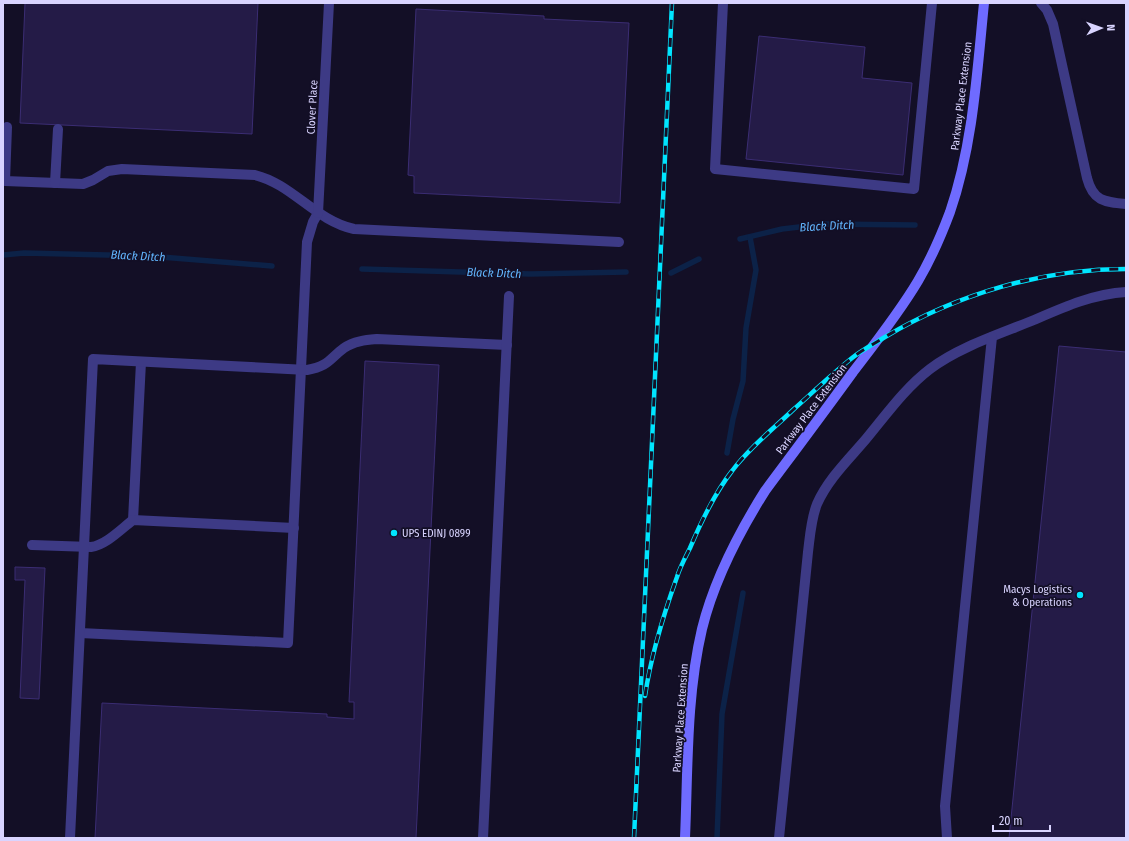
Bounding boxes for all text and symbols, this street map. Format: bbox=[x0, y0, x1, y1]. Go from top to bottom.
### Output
north arrow bbox=[1081, 8, 1121, 48]
text: N bbox=[1104, 24, 1117, 31]
street label: Parkway Place Extension bbox=[948, 41, 975, 151]
street label: Clover Place bbox=[305, 79, 320, 135]
water label: Black Ditch bbox=[799, 218, 855, 234]
water label: Black Ditch bbox=[110, 248, 166, 264]
water label: Black Ditch bbox=[466, 265, 522, 281]
street label: Parkway Place Extension bbox=[773, 362, 850, 457]
place label: UPS EDINJ 0899 bbox=[402, 527, 471, 540]
marker: UPS EDINJ 0899 bbox=[389, 528, 399, 538]
place label: Macys Logistics & Operations bbox=[1003, 583, 1072, 609]
marker: Macys Logistics & Operations bbox=[1075, 590, 1085, 600]
street label: Parkway Place Extension bbox=[670, 663, 691, 773]
scale bar bbox=[993, 807, 1050, 833]
text: 20 m bbox=[999, 814, 1023, 828]

